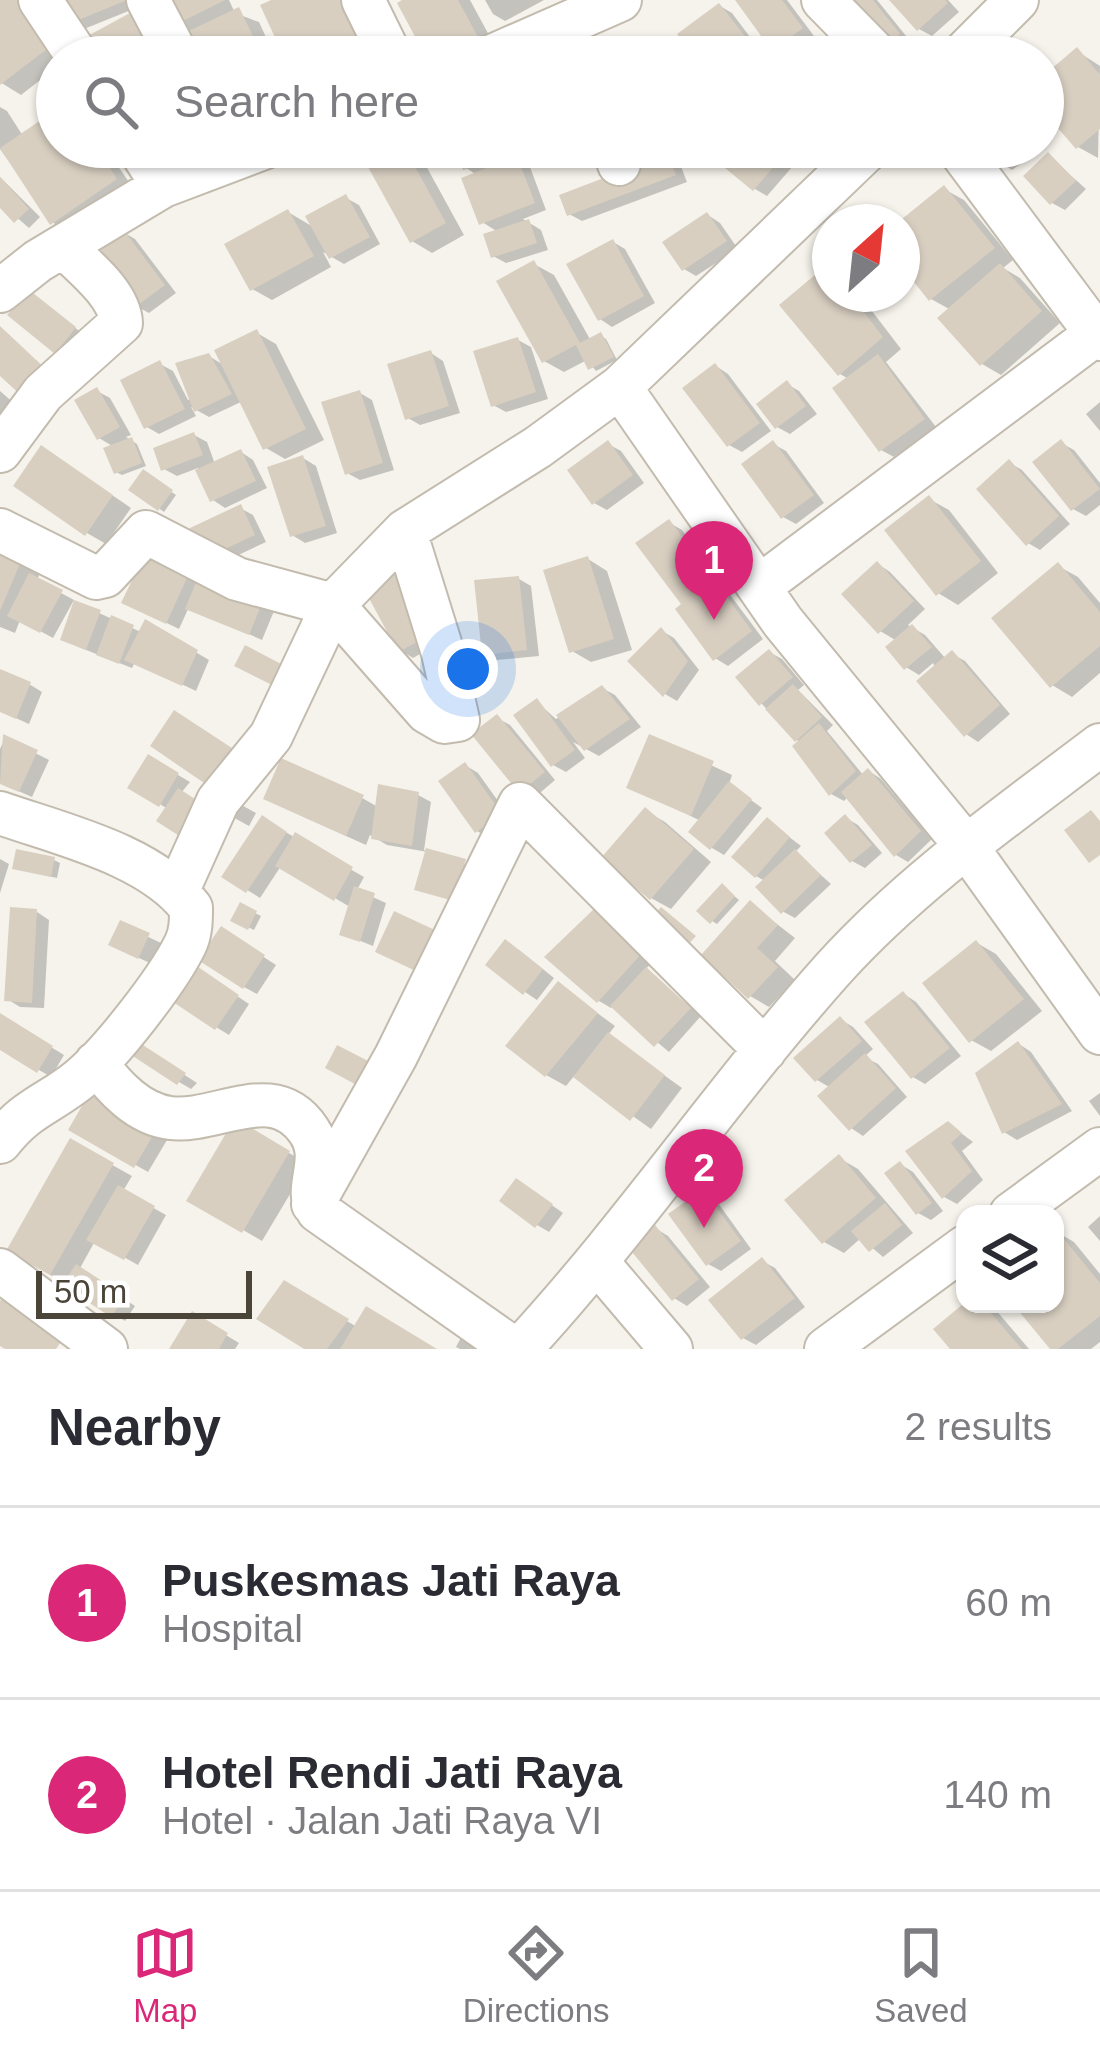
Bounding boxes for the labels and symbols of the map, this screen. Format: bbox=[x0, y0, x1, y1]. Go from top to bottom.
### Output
north arrow bbox=[812, 204, 920, 312]
pin: 1 bbox=[675, 521, 753, 620]
your location bbox=[438, 639, 498, 699]
pin: 2 bbox=[665, 1129, 743, 1228]
scale bar bbox=[36, 1265, 252, 1318]

